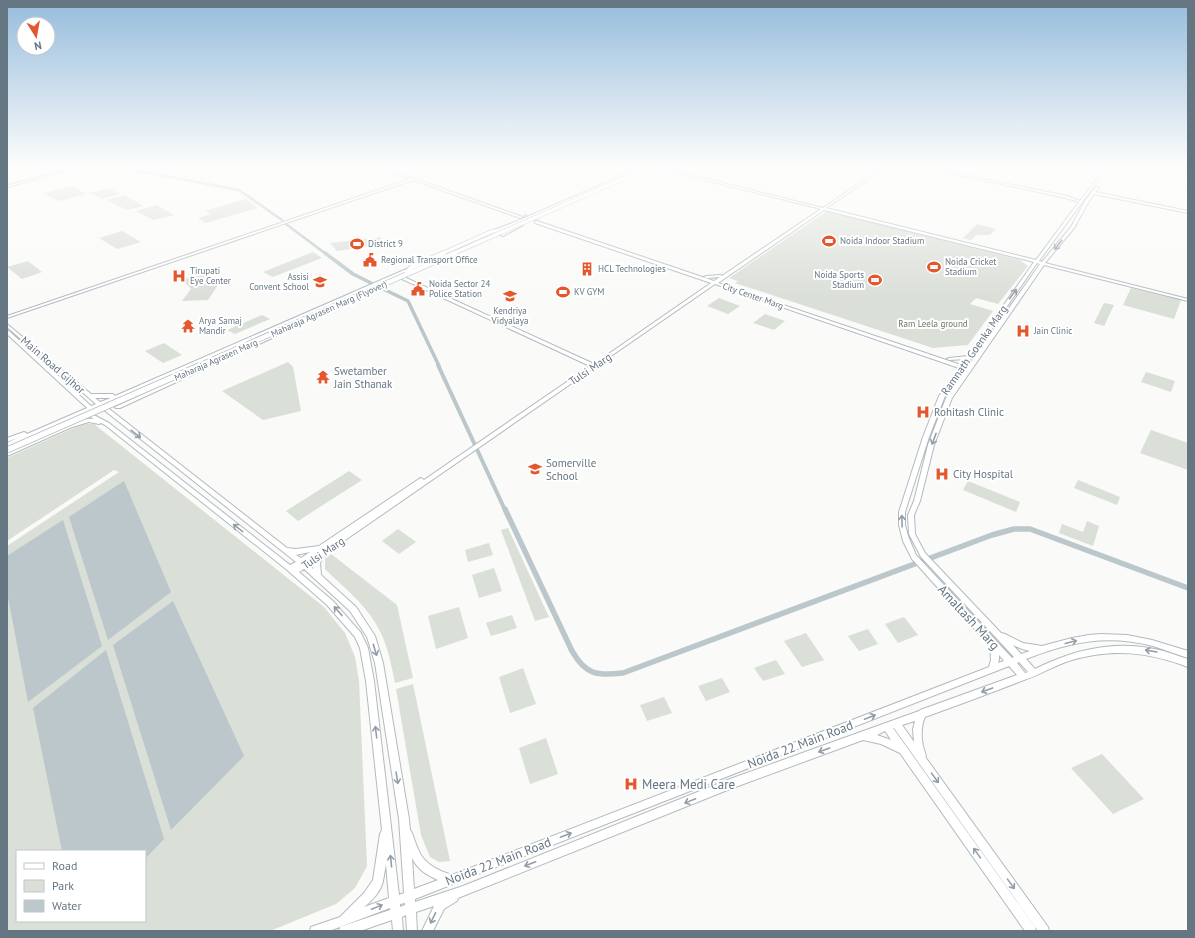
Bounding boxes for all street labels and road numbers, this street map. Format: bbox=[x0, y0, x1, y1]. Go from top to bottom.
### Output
street label: Maharaja Agrasen Marg (Flyover) bbox=[269, 278, 389, 340]
street label: City Center Marg bbox=[721, 280, 785, 311]
street label: Ramnath Goenka Marg bbox=[938, 302, 1010, 398]
street label: Main Road Gijhor bbox=[18, 333, 88, 397]
street label: Maharaja Agrasen Marg bbox=[172, 336, 259, 383]
street label: Tulsi Marg bbox=[566, 350, 614, 388]
street label: Tulsi Marg bbox=[299, 534, 347, 572]
street label: Amaltash Marg bbox=[934, 581, 1003, 654]
street label: Noida 22 Main Road bbox=[745, 716, 856, 772]
street label: Noida 22 Main Road bbox=[443, 833, 554, 889]

